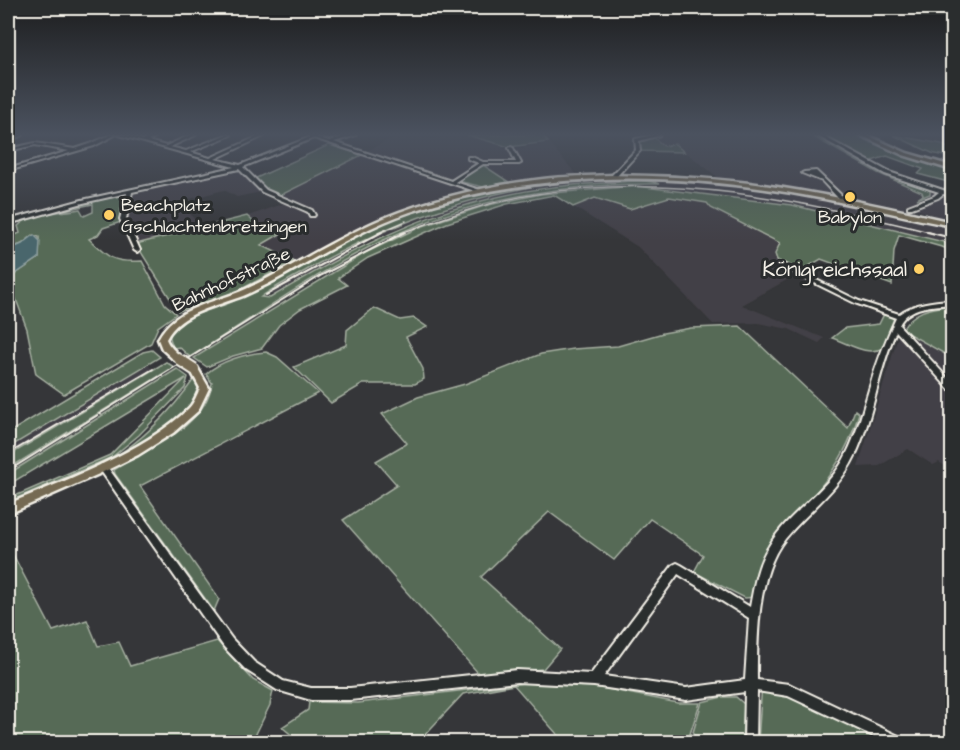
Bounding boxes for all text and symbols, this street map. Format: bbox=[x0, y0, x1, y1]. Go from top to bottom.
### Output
marker: Babylon bbox=[843, 190, 857, 204]
place label: Beachplatz Gschlachtenbretzingen bbox=[121, 193, 307, 240]
place label: Babylon bbox=[818, 205, 882, 231]
marker: Beachplatz Gschlachtenbretzingen bbox=[102, 208, 116, 222]
street label: Bahnhofstraße bbox=[168, 241, 295, 318]
place label: Königreichssaal bbox=[762, 255, 907, 286]
marker: Königreichssaal bbox=[912, 262, 926, 276]

